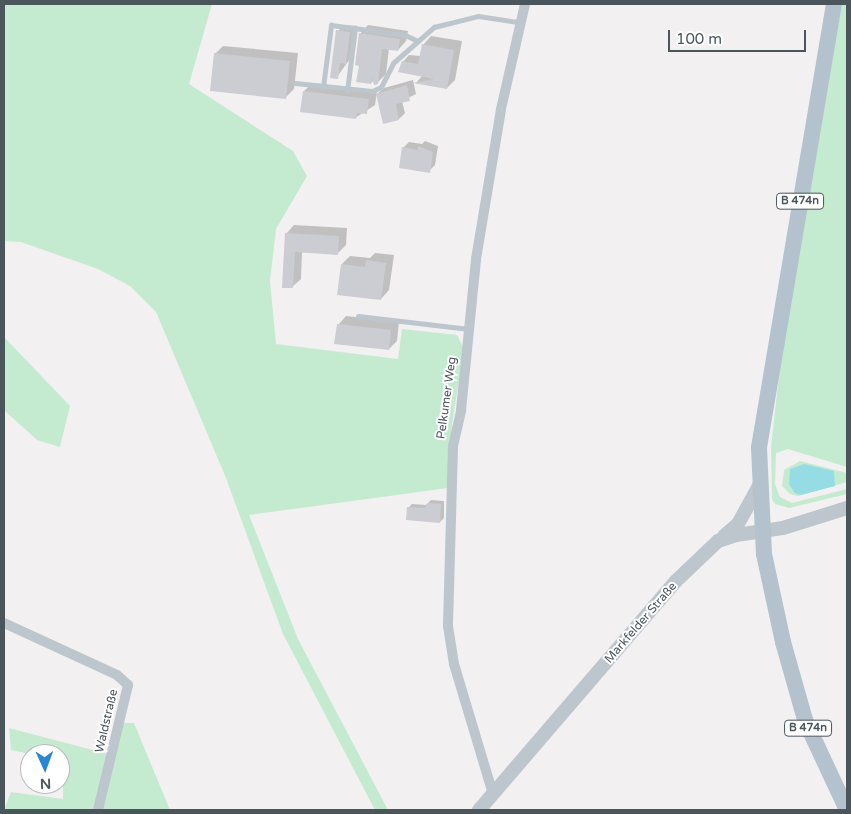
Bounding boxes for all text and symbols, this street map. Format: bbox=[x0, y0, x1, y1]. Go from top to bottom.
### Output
scale bar bbox=[671, 20, 808, 52]
text: 100 m bbox=[676, 30, 722, 48]
road number: B 474n bbox=[775, 192, 825, 210]
street label: Pelkumer Weg bbox=[434, 356, 460, 440]
street label: Markfelder Straße bbox=[602, 580, 680, 666]
street label: Waldstraße bbox=[93, 688, 121, 754]
road number: B 474n bbox=[783, 720, 833, 736]
north arrow bbox=[20, 744, 70, 794]
text: N bbox=[40, 775, 51, 792]

